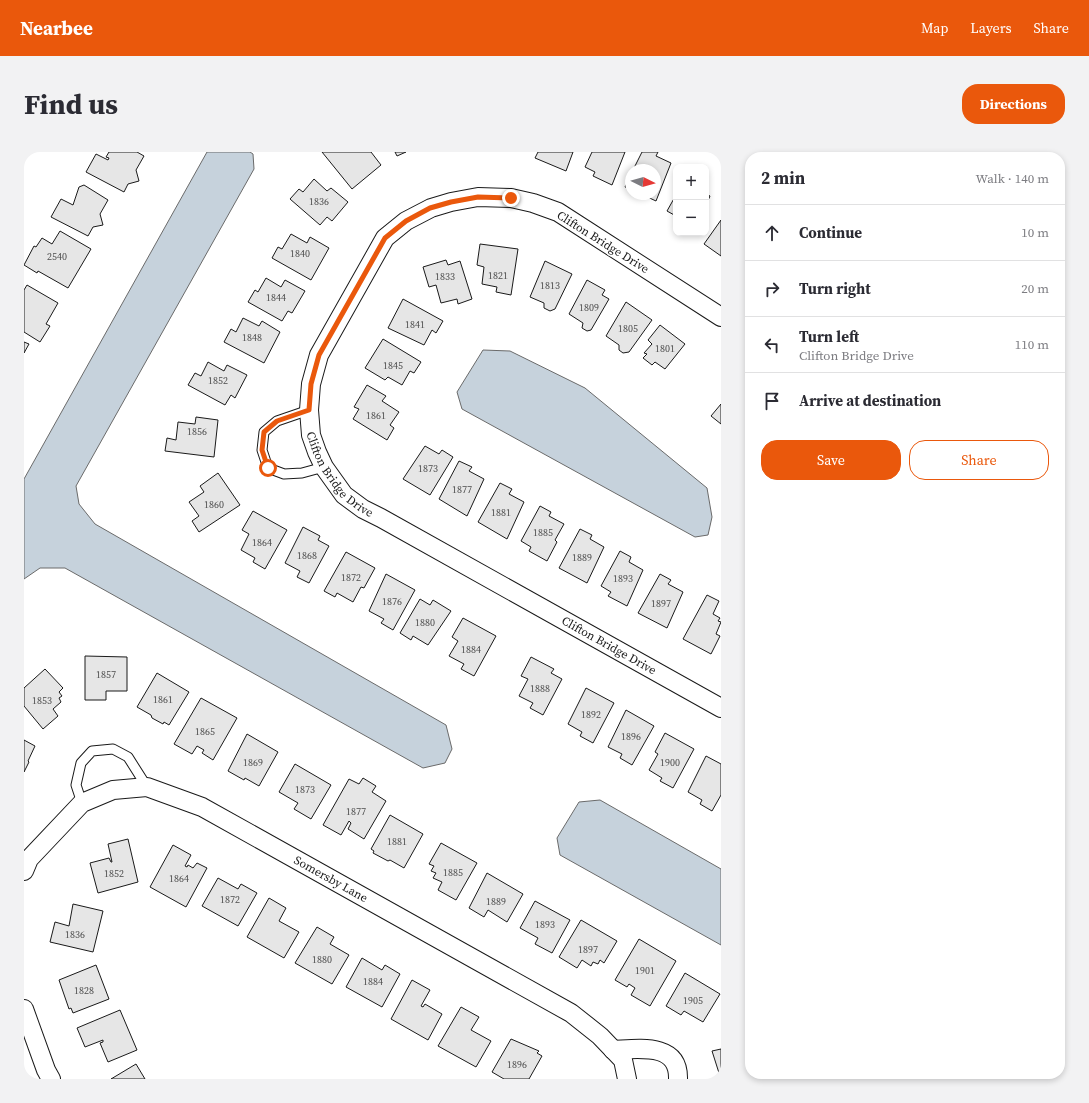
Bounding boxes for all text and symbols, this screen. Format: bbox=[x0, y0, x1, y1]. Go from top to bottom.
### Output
text: Nearbee bbox=[20, 15, 93, 41]
text: Map bbox=[921, 18, 948, 38]
text: Layers bbox=[970, 18, 1012, 38]
text: Share bbox=[1034, 18, 1069, 38]
button: Directions bbox=[962, 84, 1065, 124]
text: Find us bbox=[24, 85, 118, 123]
north arrow bbox=[625, 164, 661, 200]
map controls bbox=[673, 164, 709, 236]
button: + bbox=[673, 164, 709, 200]
text: 2 min bbox=[761, 166, 805, 190]
text: Walk · 140 m bbox=[976, 170, 1049, 187]
route end bbox=[502, 189, 520, 207]
house number: 1836 bbox=[309, 195, 329, 208]
button: − bbox=[673, 200, 709, 236]
street label: Clifton Bridge Drive bbox=[554, 207, 652, 277]
icon: ahead bbox=[761, 222, 783, 244]
text: Continue bbox=[799, 222, 862, 243]
text: 10 m bbox=[1021, 224, 1049, 241]
house number: 1840 bbox=[290, 247, 310, 260]
house number: 2540 bbox=[47, 250, 67, 263]
house number: 1821 bbox=[488, 269, 508, 282]
house number: 1833 bbox=[435, 270, 455, 283]
icon: right bbox=[761, 278, 783, 300]
text: Turn right bbox=[799, 278, 871, 299]
house number: 1813 bbox=[540, 279, 560, 292]
text: 20 m bbox=[1021, 280, 1049, 297]
house number: 1844 bbox=[266, 291, 286, 304]
house number: 1809 bbox=[579, 301, 599, 314]
house number: 1841 bbox=[405, 318, 425, 331]
house number: 1805 bbox=[618, 322, 638, 335]
text: Turn left bbox=[799, 326, 859, 347]
house number: 1848 bbox=[242, 331, 262, 344]
icon: left bbox=[761, 334, 783, 356]
text: 110 m bbox=[1015, 336, 1049, 353]
house number: 1801 bbox=[655, 342, 675, 355]
text: Clifton Bridge Drive bbox=[799, 347, 914, 364]
house number: 1845 bbox=[383, 359, 403, 372]
house number: 1852 bbox=[208, 374, 228, 387]
icon: arrive bbox=[761, 390, 783, 412]
text: Arrive at destination bbox=[799, 390, 941, 411]
house number: 1861 bbox=[366, 409, 386, 422]
house number: 1856 bbox=[187, 425, 207, 438]
street label: Clifton Bridge Drive bbox=[302, 429, 376, 521]
button: Save bbox=[761, 440, 901, 480]
button: Share bbox=[909, 440, 1049, 480]
route start bbox=[259, 459, 277, 477]
house number: 1873 bbox=[418, 462, 438, 475]
house number: 1877 bbox=[452, 483, 472, 496]
house number: 1860 bbox=[204, 498, 224, 511]
house number: 1881 bbox=[491, 506, 511, 519]
house number: 1885 bbox=[533, 526, 553, 539]
house number: 1864 bbox=[252, 536, 272, 549]
house number: 1868 bbox=[297, 549, 317, 562]
house number: 1889 bbox=[572, 551, 592, 564]
house number: 1872 bbox=[341, 571, 361, 584]
house number: 1893 bbox=[613, 572, 633, 585]
house number: 1876 bbox=[382, 595, 402, 608]
house number: 1897 bbox=[651, 597, 671, 610]
street label: Clifton Bridge Drive bbox=[559, 613, 659, 678]
house number: 1880 bbox=[415, 616, 435, 629]
house number: 1884 bbox=[461, 643, 481, 656]
house number: 1857 bbox=[96, 668, 116, 681]
house number: 1888 bbox=[530, 682, 550, 695]
house number: 1861 bbox=[153, 693, 173, 706]
house number: 1853 bbox=[32, 694, 52, 707]
house number: 1892 bbox=[581, 708, 601, 721]
house number: 1865 bbox=[195, 725, 215, 738]
house number: 1896 bbox=[621, 730, 641, 743]
house number: 1869 bbox=[243, 756, 263, 769]
house number: 1900 bbox=[660, 756, 680, 769]
house number: 1873 bbox=[295, 783, 315, 796]
house number: 1877 bbox=[346, 805, 366, 818]
house number: 1881 bbox=[387, 835, 407, 848]
street label: Somersby Lane bbox=[291, 852, 371, 906]
house number: 1885 bbox=[443, 866, 463, 879]
house number: 1852 bbox=[104, 867, 124, 880]
house number: 1864 bbox=[169, 872, 189, 885]
house number: 1872 bbox=[220, 893, 240, 906]
house number: 1889 bbox=[486, 895, 506, 908]
house number: 1893 bbox=[535, 918, 555, 931]
house number: 1836 bbox=[65, 928, 85, 941]
house number: 1897 bbox=[578, 943, 598, 956]
house number: 1880 bbox=[312, 953, 332, 966]
house number: 1901 bbox=[635, 964, 655, 977]
house number: 1884 bbox=[363, 975, 383, 988]
house number: 1828 bbox=[74, 984, 94, 997]
house number: 1905 bbox=[683, 994, 703, 1007]
house number: 1896 bbox=[507, 1058, 527, 1071]

